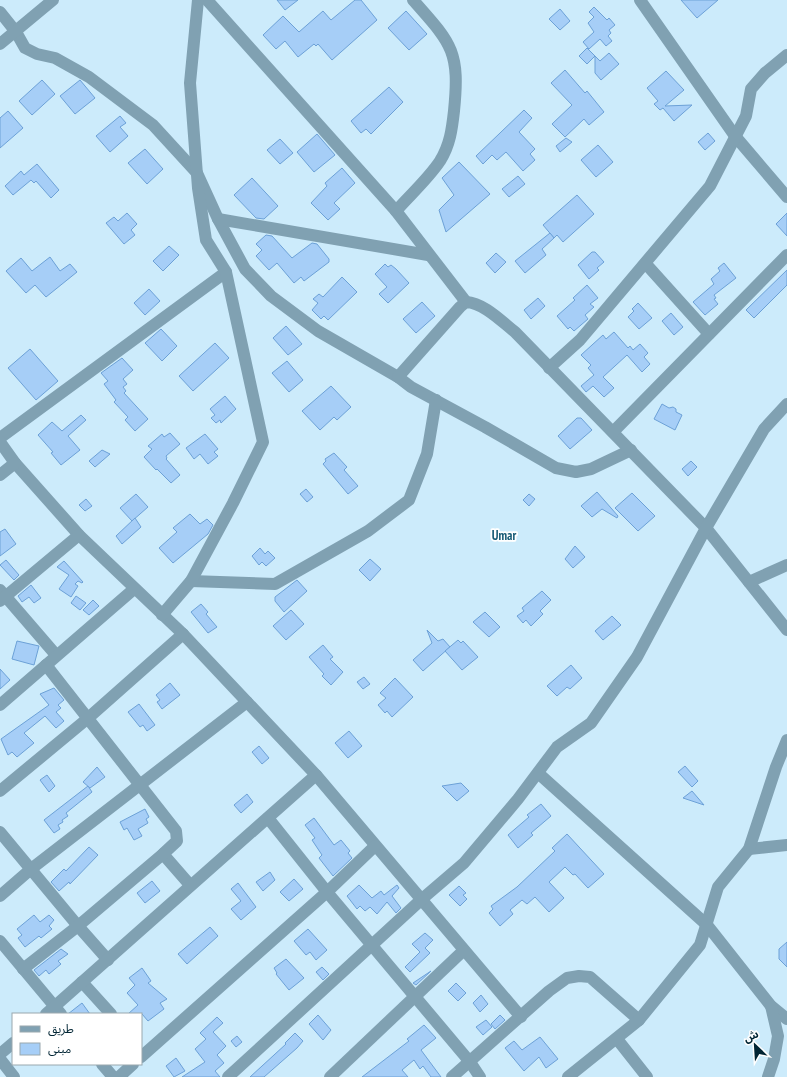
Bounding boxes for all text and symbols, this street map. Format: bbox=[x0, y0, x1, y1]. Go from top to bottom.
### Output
district label: Umar bbox=[492, 527, 516, 544]
legend bbox=[12, 1013, 142, 1065]
text: طريق bbox=[48, 1021, 74, 1037]
north arrow bbox=[735, 1025, 775, 1065]
text: ش bbox=[741, 1026, 761, 1045]
text: مبنى bbox=[48, 1041, 71, 1056]

